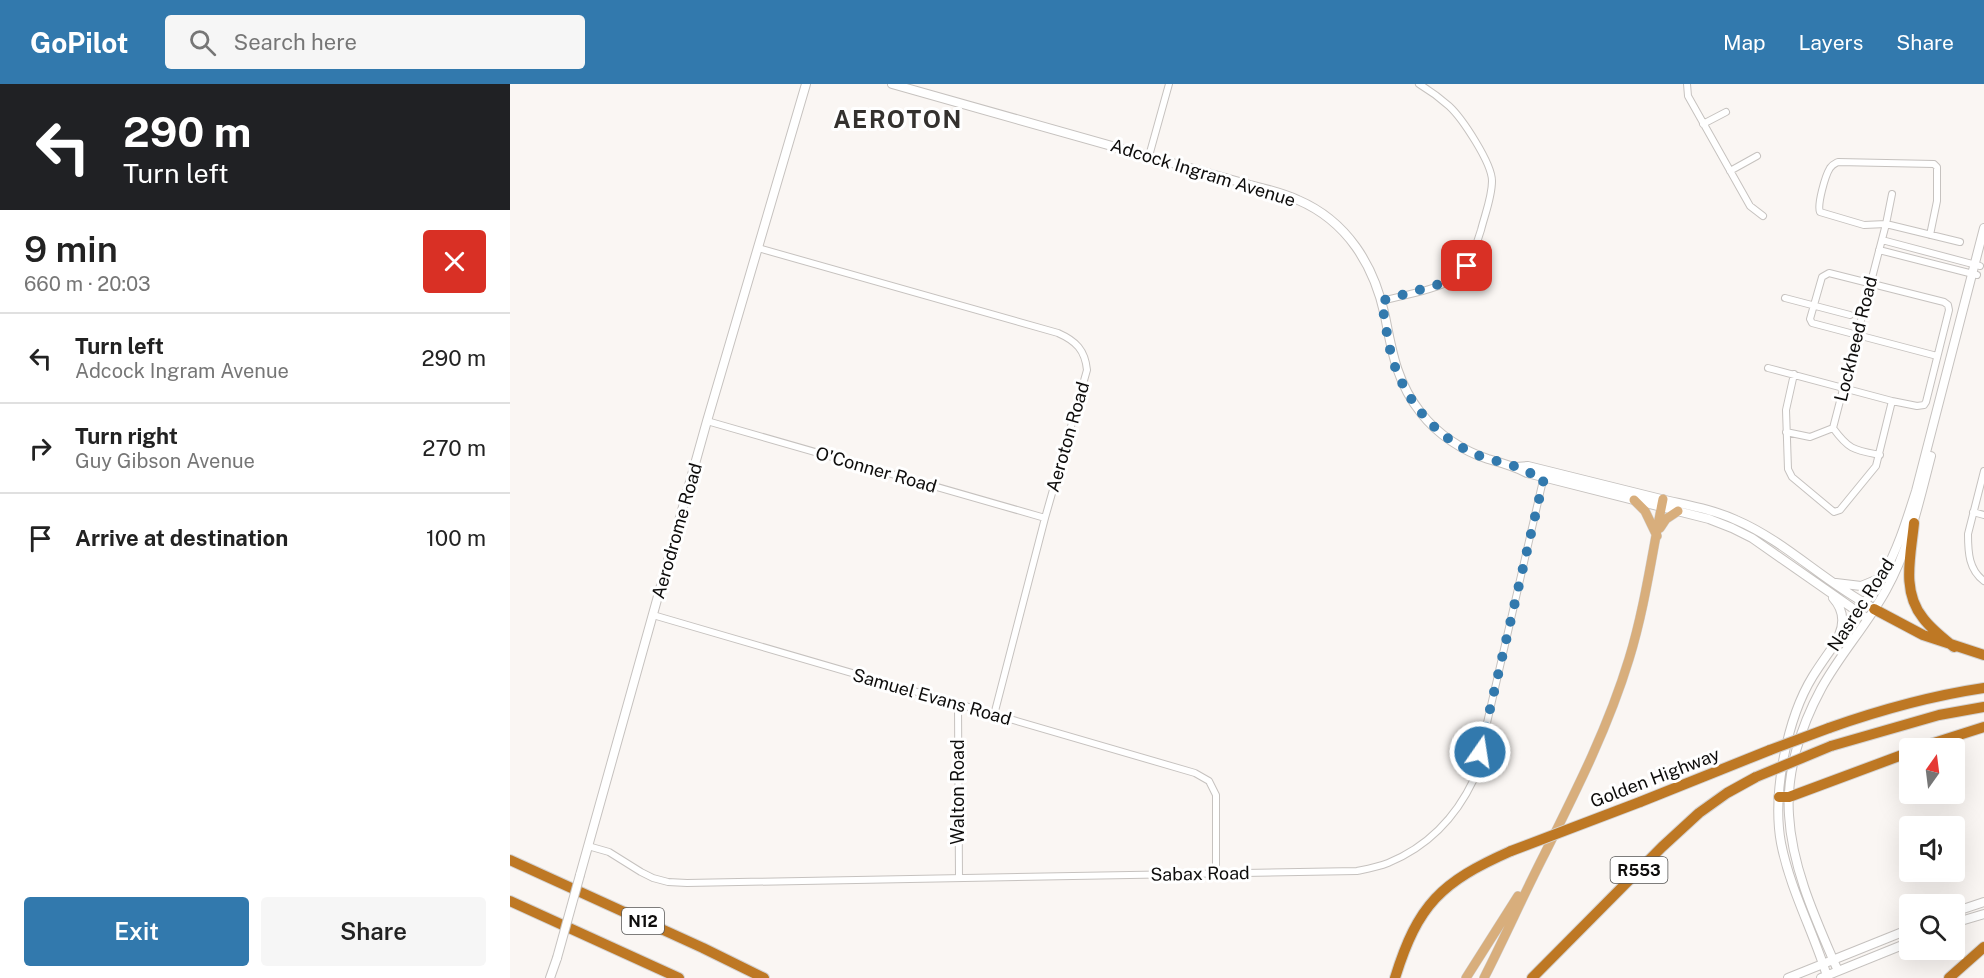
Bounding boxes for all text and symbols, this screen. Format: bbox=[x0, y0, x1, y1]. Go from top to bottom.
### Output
search box bbox=[165, 15, 585, 69]
text: GoPilot bbox=[30, 26, 129, 59]
icon: search bbox=[186, 26, 219, 59]
text: Search here bbox=[234, 29, 357, 55]
text: Map bbox=[1723, 30, 1766, 55]
text: Layers bbox=[1799, 30, 1863, 55]
text: Share bbox=[1896, 30, 1954, 55]
district label: AEROTON bbox=[833, 105, 963, 133]
text: 290 m bbox=[123, 107, 251, 156]
icon: left bbox=[24, 108, 102, 186]
street label: Adcock Ingram Avenue bbox=[1108, 134, 1298, 211]
text: Turn left bbox=[123, 157, 229, 189]
text: 9 min bbox=[24, 228, 118, 270]
button: close bbox=[423, 230, 486, 293]
pin bbox=[1441, 240, 1492, 291]
icon: arrive bbox=[1450, 249, 1483, 282]
text: 660 m · 20:03 bbox=[24, 272, 151, 296]
street label: Lockheed Road bbox=[1830, 274, 1881, 404]
text: Turn left bbox=[75, 333, 164, 359]
icon: left bbox=[24, 342, 57, 375]
text: 290 m bbox=[421, 345, 486, 371]
text: Adcock Ingram Avenue bbox=[75, 359, 289, 383]
street label: Aeroton Road bbox=[1042, 379, 1093, 494]
text: Turn right bbox=[75, 423, 178, 449]
icon: right bbox=[24, 432, 57, 465]
text: 270 m bbox=[422, 435, 486, 461]
street label: O'Conner Road bbox=[813, 442, 939, 497]
text: Guy Gibson Avenue bbox=[75, 449, 255, 473]
street label: Aerodrome Road bbox=[647, 460, 706, 601]
icon: arrive bbox=[24, 522, 57, 555]
text: Arrive at destination bbox=[75, 525, 288, 551]
text: 100 m bbox=[426, 525, 486, 551]
street label: Nasrec Road bbox=[1823, 554, 1898, 655]
street label: Samuel Evans Road bbox=[850, 664, 1014, 729]
position arrow bbox=[1448, 720, 1512, 784]
north arrow bbox=[1899, 738, 1965, 804]
map controls bbox=[1899, 738, 1965, 960]
street label: Walton Road bbox=[947, 739, 968, 845]
street label: Golden Highway bbox=[1587, 743, 1723, 812]
button: sound bbox=[1899, 816, 1965, 882]
road number: R553 bbox=[1610, 857, 1668, 883]
street label: Sabax Road bbox=[1150, 862, 1250, 885]
button: search bbox=[1899, 894, 1965, 960]
button: Exit bbox=[24, 897, 249, 966]
button: Share bbox=[261, 897, 486, 966]
road number: N12 bbox=[622, 908, 664, 934]

